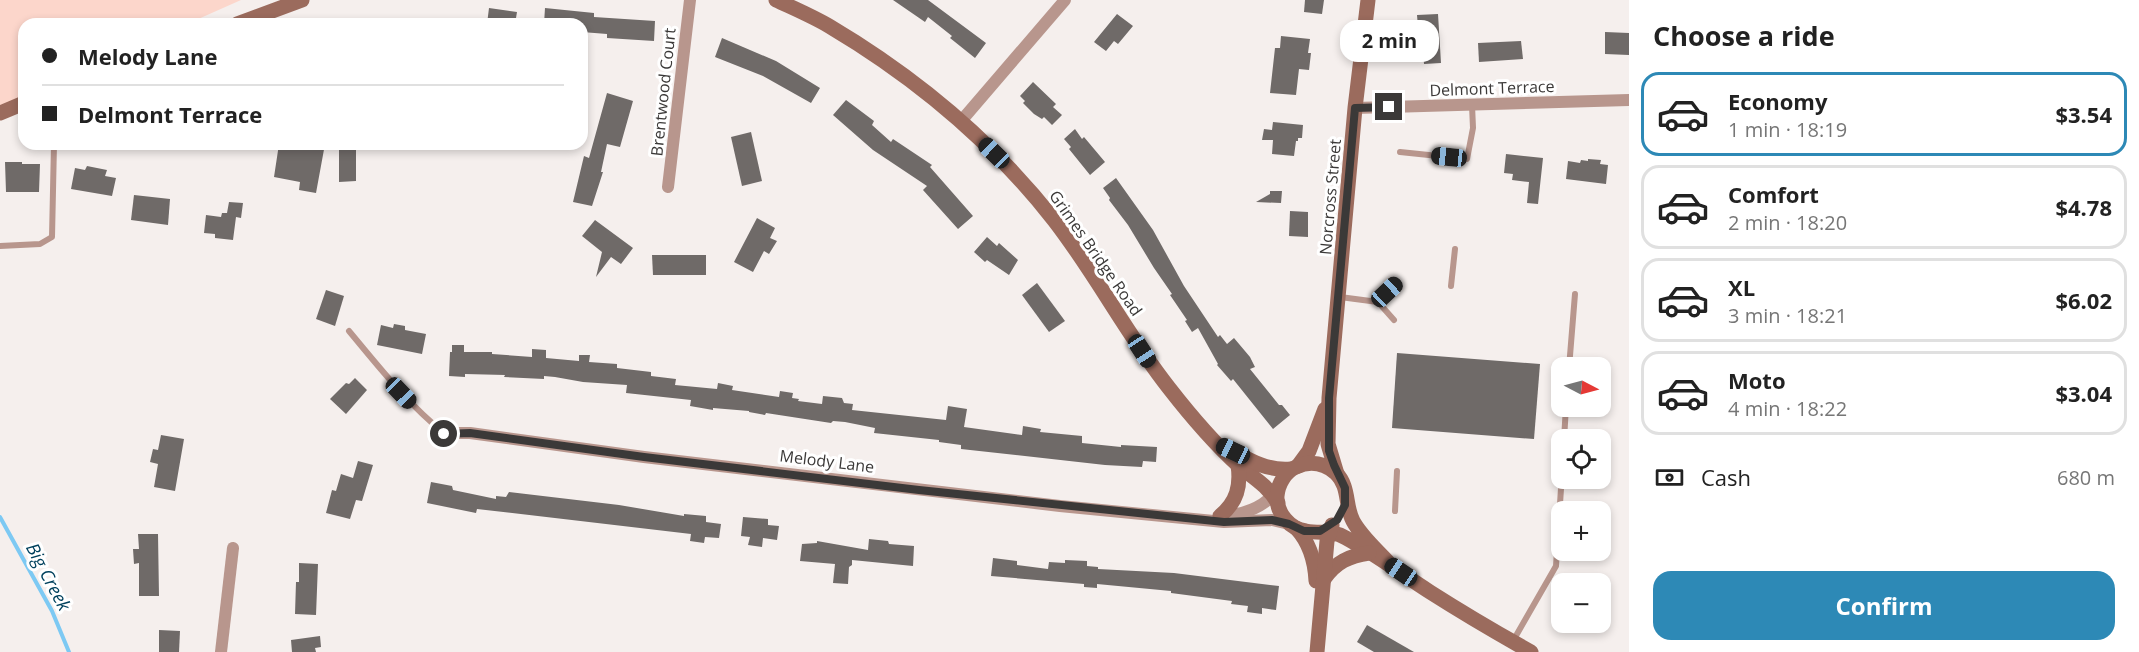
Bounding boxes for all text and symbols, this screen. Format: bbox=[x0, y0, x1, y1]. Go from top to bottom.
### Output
text: Choose a ride bbox=[1653, 17, 1835, 54]
callout: 2 min bbox=[1340, 20, 1438, 62]
street label: Brentwood Court bbox=[645, 27, 681, 157]
text: 2 min bbox=[1362, 27, 1417, 54]
text: Melody Lane bbox=[78, 41, 217, 71]
street label: Delmont Terrace bbox=[1429, 75, 1555, 101]
text: Economy bbox=[1728, 86, 1827, 116]
icon: car bbox=[1656, 87, 1710, 141]
route end bbox=[1375, 93, 1402, 120]
text: Delmont Terrace bbox=[78, 99, 262, 129]
text: $3.54 bbox=[2055, 99, 2112, 129]
text: 1 min · 18:19 bbox=[1728, 116, 1847, 143]
car bbox=[975, 134, 1013, 172]
street label: Norcross Street bbox=[1314, 138, 1346, 256]
car bbox=[1430, 146, 1468, 168]
text: Comfort bbox=[1728, 179, 1819, 209]
icon: car bbox=[1656, 180, 1710, 234]
street label: Grimes Bridge Road bbox=[1044, 186, 1148, 320]
text: $4.78 bbox=[2055, 192, 2112, 222]
text: 2 min · 18:20 bbox=[1728, 209, 1847, 236]
text: XL bbox=[1728, 272, 1755, 302]
car bbox=[1368, 273, 1406, 311]
icon: car bbox=[1656, 273, 1710, 327]
text: $6.02 bbox=[2055, 285, 2112, 315]
text: 3 min · 18:21 bbox=[1728, 302, 1847, 329]
car bbox=[1125, 331, 1159, 371]
north arrow bbox=[1551, 357, 1611, 417]
map controls bbox=[1551, 357, 1611, 633]
text: Moto bbox=[1728, 365, 1786, 395]
icon: car bbox=[1656, 366, 1710, 420]
car bbox=[382, 374, 420, 412]
text: $3.04 bbox=[2055, 378, 2112, 408]
text: 4 min · 18:22 bbox=[1728, 395, 1847, 422]
route start bbox=[430, 420, 457, 447]
button: locate bbox=[1551, 429, 1611, 489]
car bbox=[1213, 435, 1253, 467]
street label: Melody Lane bbox=[778, 444, 876, 478]
icon: cash bbox=[1653, 461, 1686, 494]
text: Cash bbox=[1701, 462, 1751, 492]
text: 680 m bbox=[2057, 464, 2115, 491]
button: + bbox=[1551, 501, 1611, 561]
water label: Big Creek bbox=[21, 538, 77, 616]
car bbox=[1381, 554, 1421, 590]
button: Confirm bbox=[1653, 571, 2115, 640]
button: − bbox=[1551, 573, 1611, 633]

